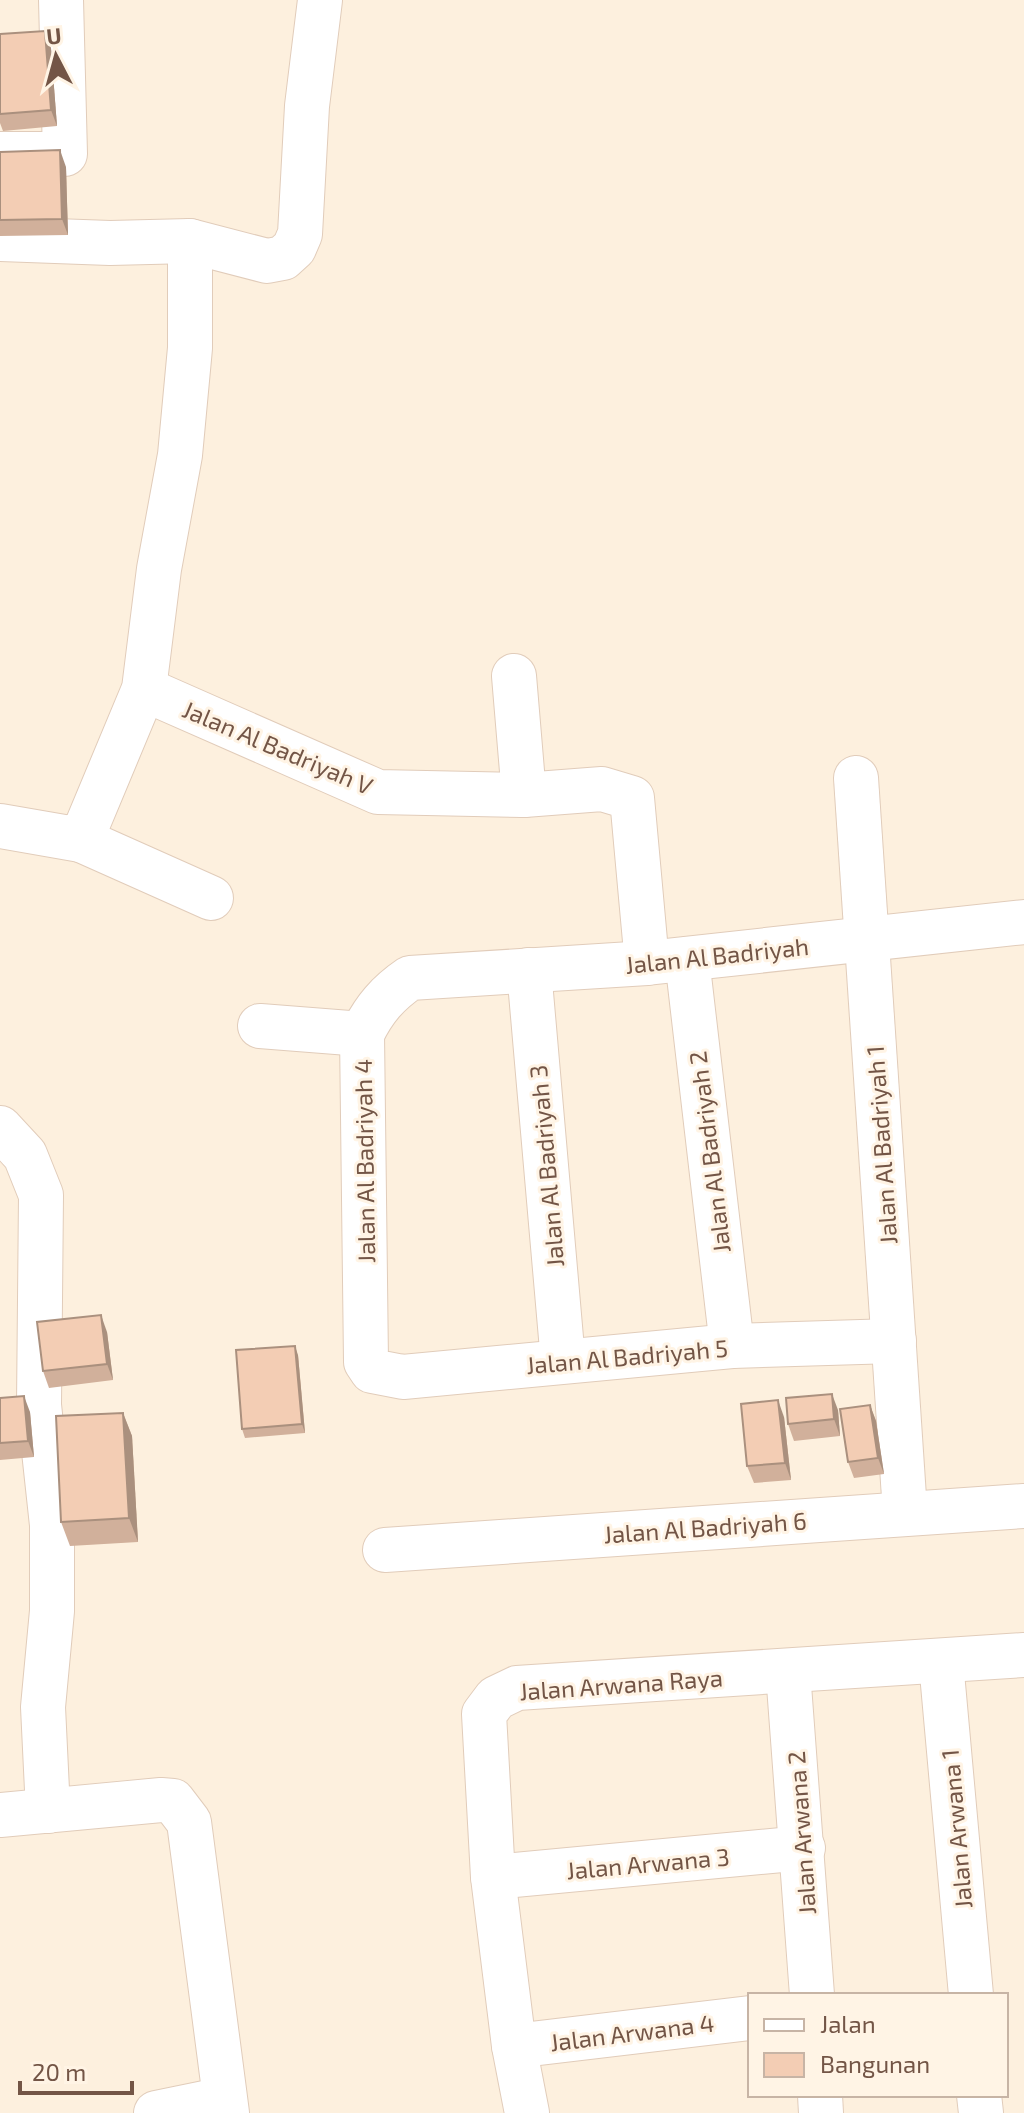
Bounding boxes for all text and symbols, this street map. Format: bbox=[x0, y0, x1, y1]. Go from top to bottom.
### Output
north arrow bbox=[16, 16, 96, 96]
text: U bbox=[45, 21, 63, 49]
street label: Jalan Al Badriyah V bbox=[179, 694, 378, 800]
street label: Jalan Al Badriyah bbox=[624, 931, 810, 979]
street label: Jalan Al Badriyah 1 bbox=[860, 1045, 902, 1245]
street label: Jalan Al Badriyah 2 bbox=[682, 1049, 736, 1255]
street label: Jalan Al Badriyah 4 bbox=[348, 1059, 380, 1263]
street label: Jalan Al Badriyah 3 bbox=[523, 1064, 569, 1268]
street label: Jalan Al Badriyah 5 bbox=[525, 1333, 729, 1379]
street label: Jalan Al Badriyah 6 bbox=[603, 1505, 807, 1549]
street label: Jalan Arwana Raya bbox=[518, 1662, 724, 1706]
street label: Jalan Arwana 1 bbox=[935, 1748, 977, 1910]
street label: Jalan Arwana 2 bbox=[781, 1750, 821, 1916]
street label: Jalan Arwana 3 bbox=[565, 1841, 731, 1885]
legend bbox=[748, 1993, 1008, 2097]
street label: Jalan Arwana 4 bbox=[548, 2008, 716, 2056]
text: Jalan bbox=[820, 2009, 876, 2038]
scale bar bbox=[20, 2045, 132, 2095]
text: Bangunan bbox=[820, 2049, 930, 2078]
text: 20 m bbox=[32, 2057, 86, 2086]

